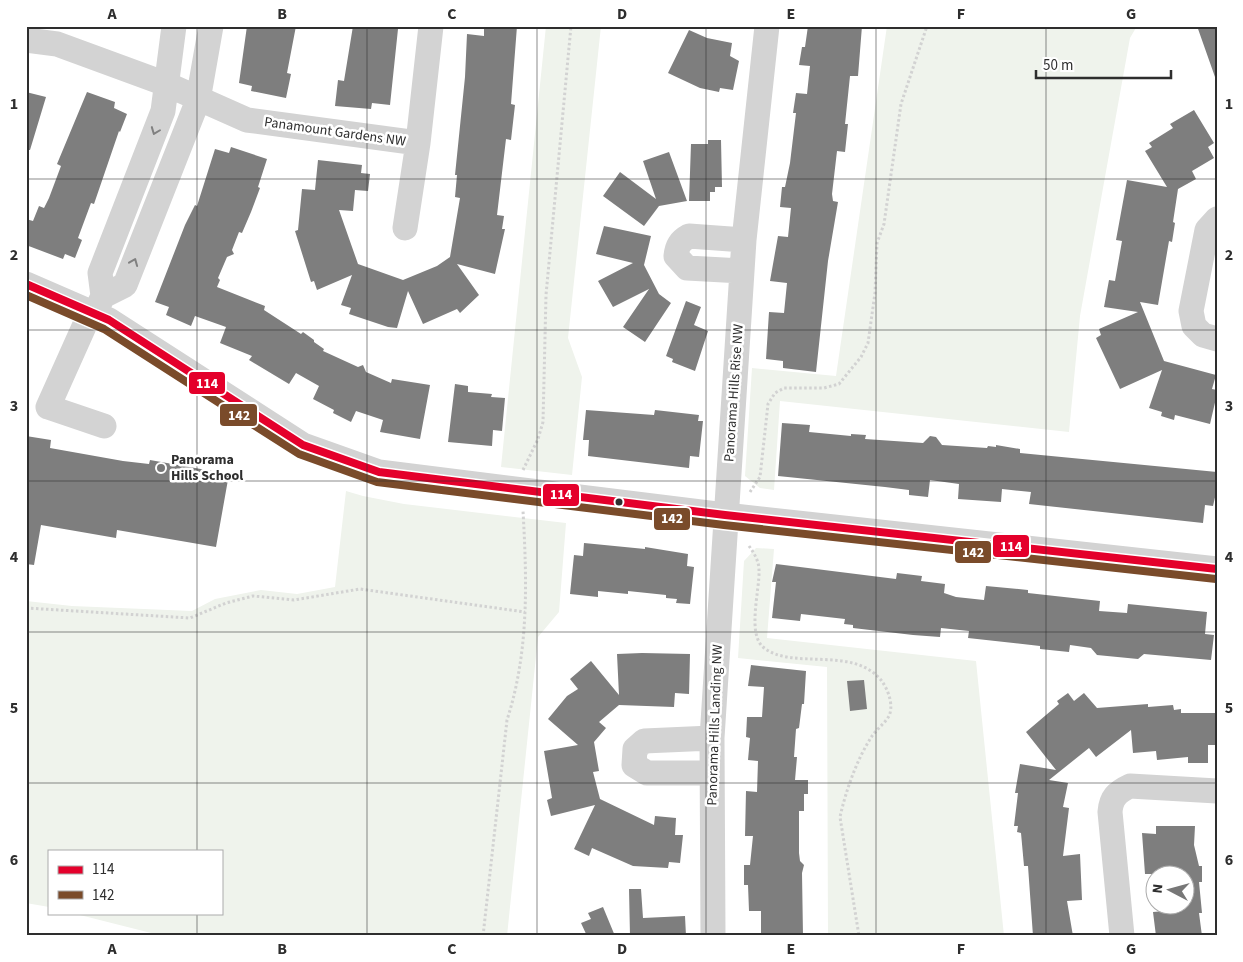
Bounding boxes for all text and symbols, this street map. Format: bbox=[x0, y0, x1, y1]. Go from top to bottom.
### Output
text: A bbox=[106, 3, 117, 25]
text: B bbox=[277, 3, 287, 25]
text: C bbox=[447, 3, 457, 25]
text: D bbox=[617, 3, 627, 25]
text: E bbox=[787, 3, 795, 25]
text: F bbox=[957, 3, 965, 25]
text: G bbox=[1126, 3, 1136, 25]
scale bar bbox=[1036, 48, 1170, 80]
text: 50 m bbox=[1043, 55, 1073, 76]
text: 1 bbox=[10, 93, 18, 115]
text: 1 bbox=[1225, 93, 1233, 115]
street label: Panamount Gardens NW bbox=[263, 112, 407, 152]
one-way arrow bbox=[151, 126, 161, 135]
text: 2 bbox=[10, 244, 18, 266]
text: 2 bbox=[1225, 244, 1233, 266]
one-way arrow bbox=[128, 259, 138, 267]
street label: Panorama Hills Rise NW bbox=[719, 323, 749, 463]
line badge: 114 bbox=[188, 371, 226, 395]
text: 114 bbox=[196, 374, 219, 394]
text: 3 bbox=[10, 395, 18, 417]
text: 3 bbox=[1225, 395, 1233, 417]
line badge: 142 bbox=[219, 403, 258, 427]
text: 142 bbox=[228, 406, 250, 426]
place label: Panorama Hills School bbox=[171, 450, 243, 486]
marker: Panorama Hills School bbox=[155, 462, 167, 474]
line badge: 114 bbox=[542, 483, 580, 507]
text: 114 bbox=[550, 485, 573, 505]
unlabelled marker bbox=[614, 497, 624, 507]
line badge: 142 bbox=[653, 507, 691, 531]
text: 142 bbox=[661, 509, 683, 529]
line badge: 114 bbox=[992, 534, 1030, 558]
text: 114 bbox=[1000, 537, 1023, 557]
line badge: 142 bbox=[954, 540, 992, 564]
text: 142 bbox=[962, 543, 984, 563]
text: 4 bbox=[10, 546, 19, 568]
text: 4 bbox=[1225, 546, 1234, 568]
street label: Panorama Hills Landing NW bbox=[702, 644, 728, 806]
text: 5 bbox=[10, 697, 18, 719]
text: 5 bbox=[1225, 697, 1233, 719]
text: 6 bbox=[10, 849, 18, 871]
text: 6 bbox=[1225, 849, 1233, 871]
legend bbox=[48, 850, 222, 914]
text: 114 bbox=[92, 859, 115, 880]
north arrow bbox=[1146, 864, 1196, 914]
text: N bbox=[1148, 883, 1168, 894]
text: 142 bbox=[92, 885, 114, 906]
text: A bbox=[106, 938, 117, 960]
text: B bbox=[277, 938, 287, 960]
text: C bbox=[447, 938, 457, 960]
text: D bbox=[617, 938, 627, 960]
text: E bbox=[787, 938, 795, 960]
text: F bbox=[957, 938, 965, 960]
text: G bbox=[1126, 938, 1136, 960]

